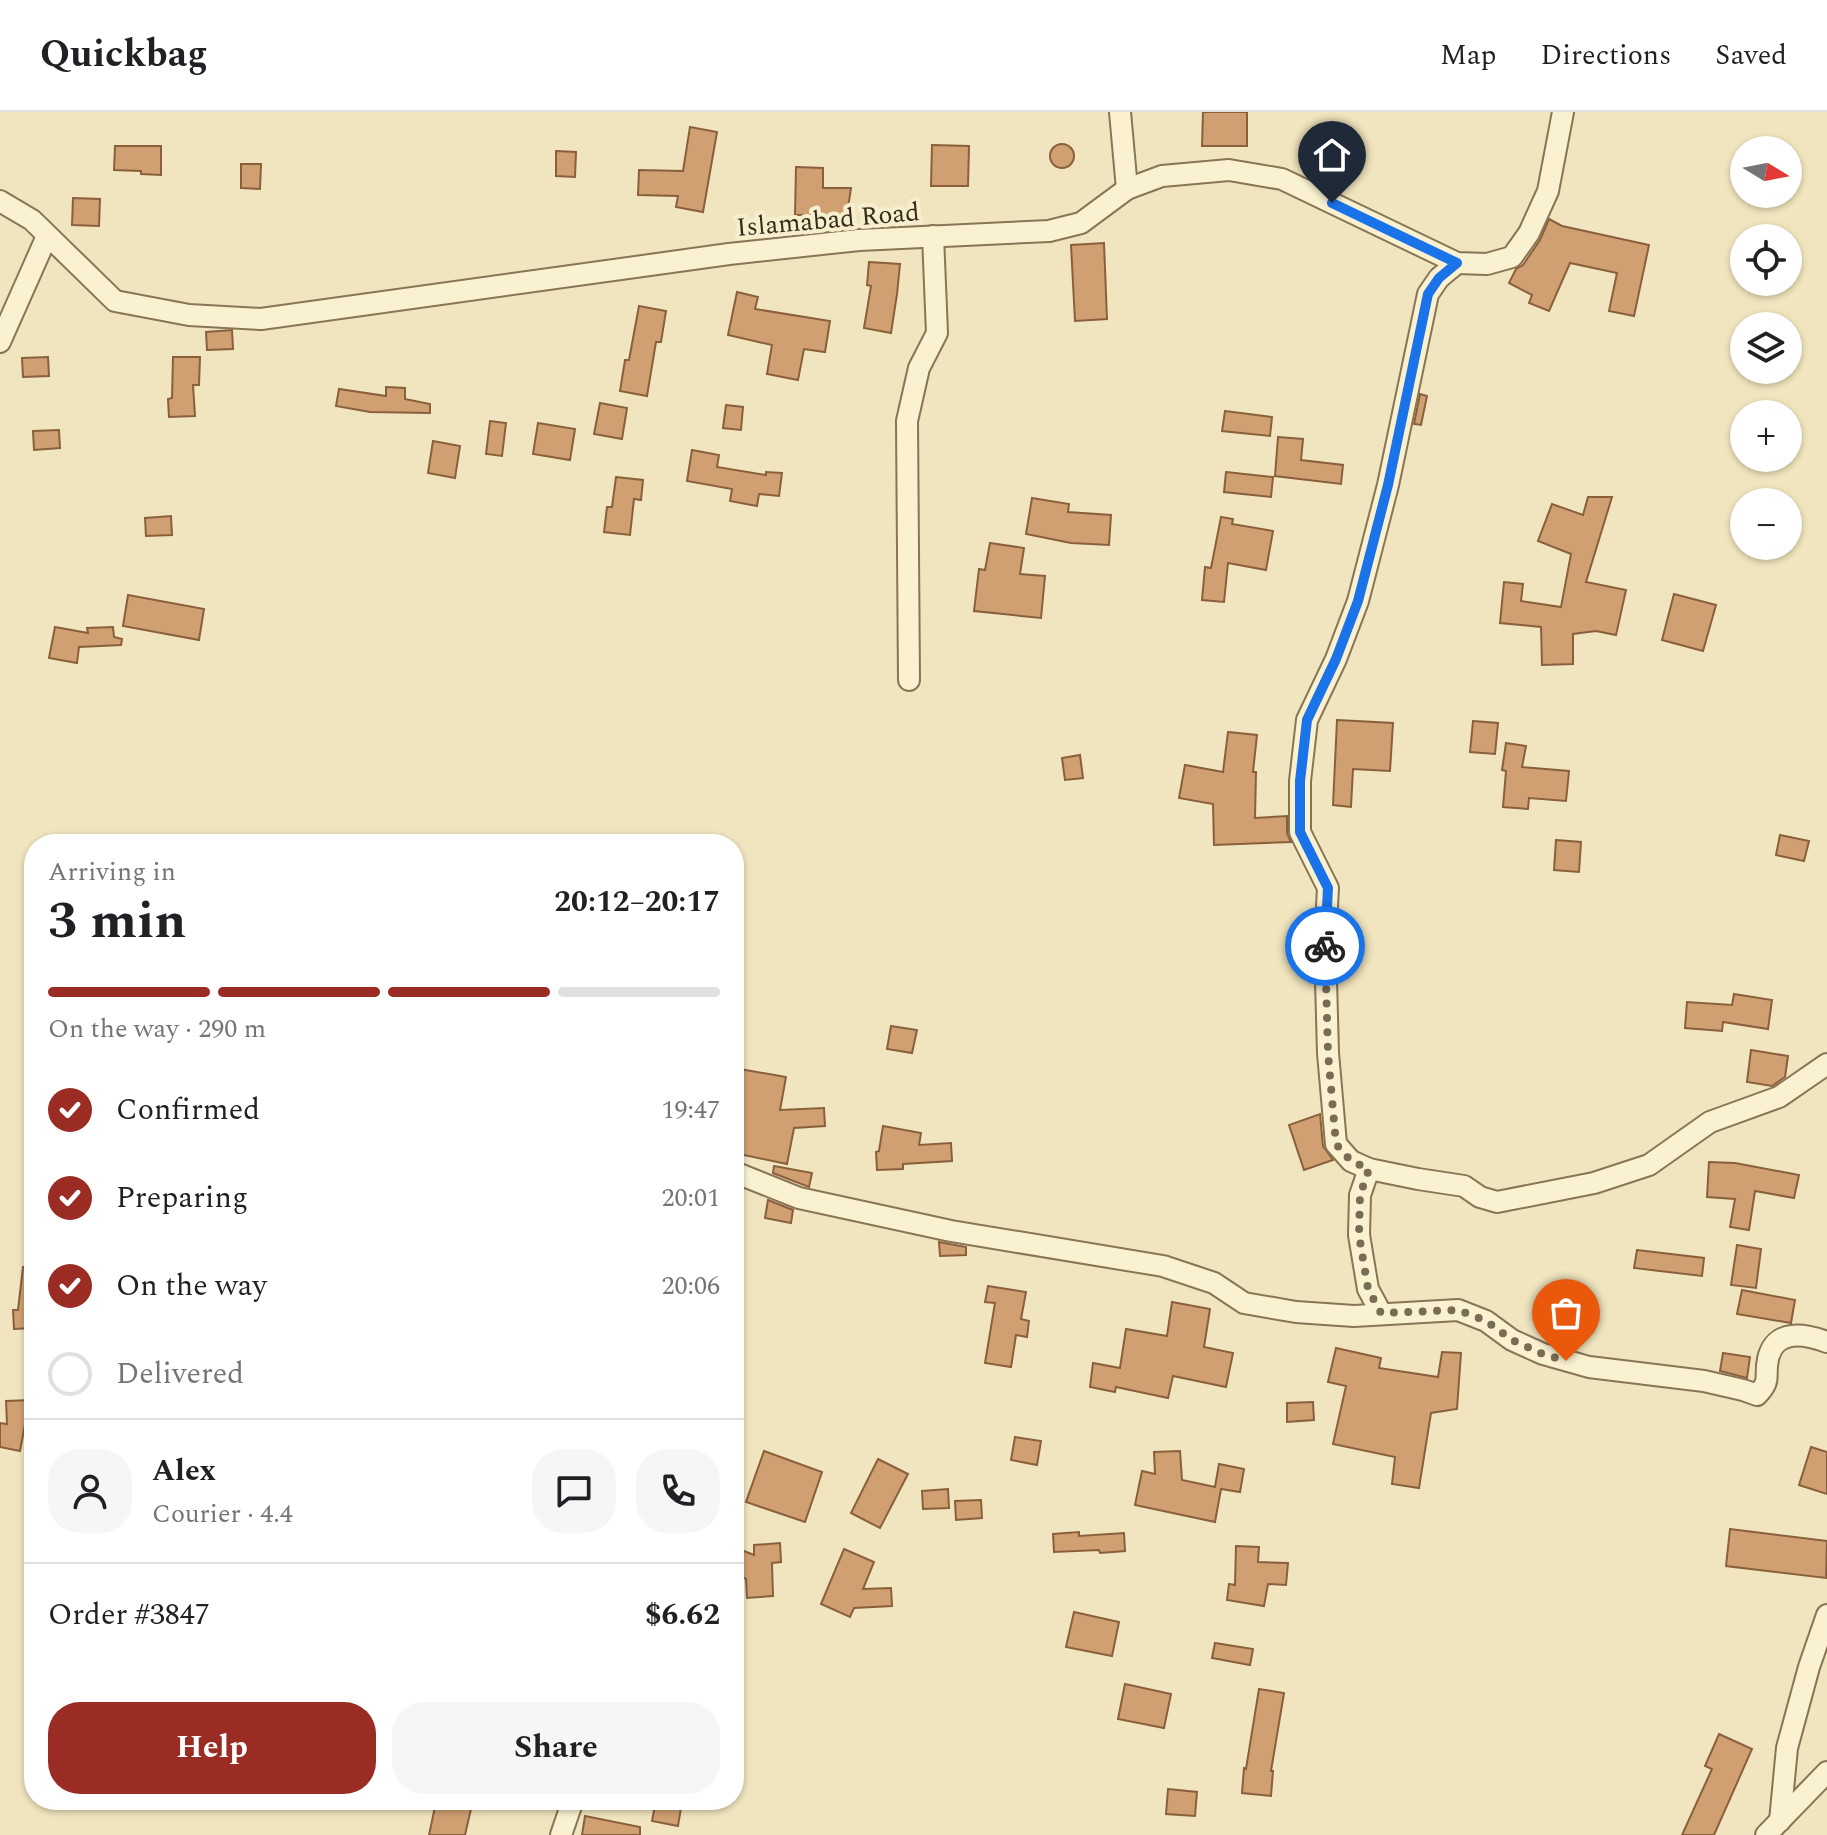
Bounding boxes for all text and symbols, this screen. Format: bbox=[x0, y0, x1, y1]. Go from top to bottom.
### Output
text: Quickbag bbox=[40, 26, 208, 84]
text: Map bbox=[1440, 34, 1497, 77]
text: Directions bbox=[1541, 34, 1671, 77]
text: Saved bbox=[1715, 34, 1787, 77]
pin bbox=[1298, 121, 1366, 203]
icon: home bbox=[1310, 133, 1354, 177]
north arrow bbox=[1730, 136, 1802, 208]
map controls bbox=[1730, 136, 1802, 560]
street label: Islamabad Road bbox=[735, 192, 921, 248]
button: locate bbox=[1730, 224, 1802, 296]
button: layers bbox=[1730, 312, 1802, 384]
button: + bbox=[1730, 400, 1802, 472]
button: − bbox=[1730, 488, 1802, 560]
text: Arriving in bbox=[48, 852, 176, 892]
text: 20:12–20:17 bbox=[554, 879, 720, 925]
text: 3 min bbox=[48, 882, 186, 961]
courier bbox=[1285, 906, 1365, 986]
icon: bike bbox=[1303, 924, 1347, 968]
text: On the way · 290 m bbox=[48, 1009, 266, 1049]
text: Confirmed bbox=[116, 1087, 260, 1133]
icon: check bbox=[48, 1088, 92, 1132]
text: 19:47 bbox=[661, 1090, 720, 1130]
text: Preparing bbox=[116, 1175, 248, 1221]
icon: check bbox=[48, 1176, 92, 1220]
text: 20:01 bbox=[661, 1178, 720, 1218]
text: On the way bbox=[116, 1263, 267, 1309]
icon: check bbox=[48, 1264, 92, 1308]
text: 20:06 bbox=[661, 1266, 720, 1306]
pin bbox=[1532, 1279, 1600, 1361]
icon: bag bbox=[1544, 1291, 1588, 1335]
text: Delivered bbox=[116, 1351, 244, 1397]
text: Alex bbox=[152, 1448, 216, 1494]
button: person bbox=[48, 1449, 132, 1533]
button: chat bbox=[532, 1449, 616, 1533]
button: phone bbox=[636, 1449, 720, 1533]
text: Courier · 4.4 bbox=[152, 1494, 293, 1534]
text: Order #3847 bbox=[48, 1592, 210, 1638]
text: $6.62 bbox=[645, 1592, 720, 1638]
button: Help bbox=[48, 1702, 376, 1794]
button: Share bbox=[392, 1702, 720, 1794]

